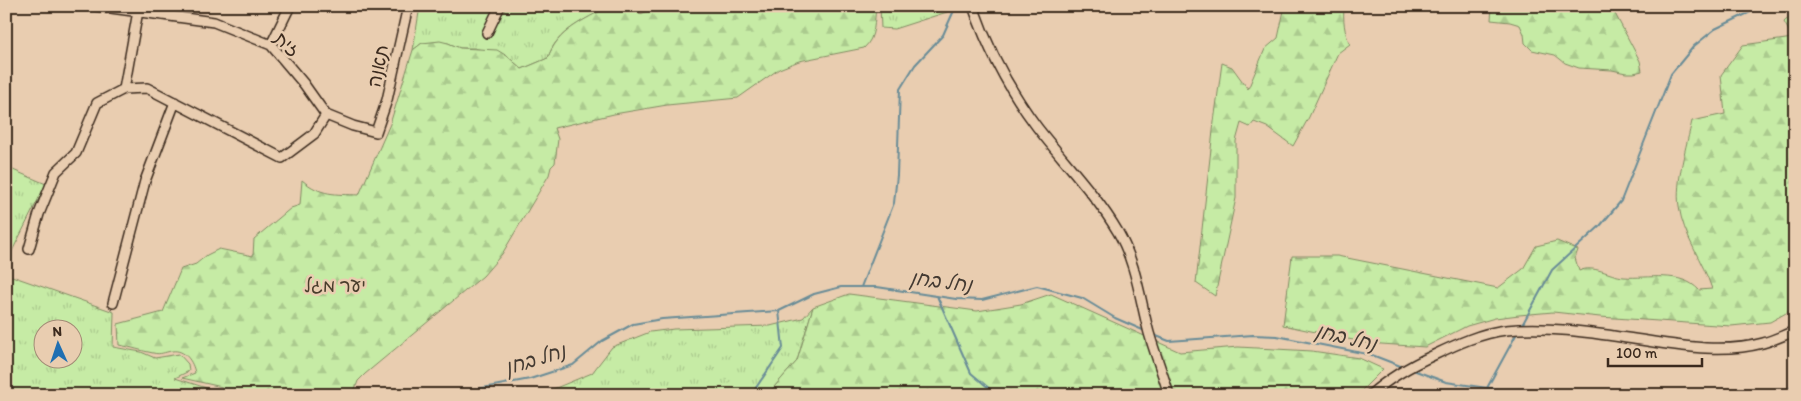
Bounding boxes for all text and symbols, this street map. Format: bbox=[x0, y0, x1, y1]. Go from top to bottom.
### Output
street label: זית bbox=[269, 26, 305, 61]
street label: תאנה bbox=[362, 42, 394, 90]
water label: נחל בחן bbox=[909, 265, 974, 298]
park label: יער מגל bbox=[304, 274, 366, 297]
north arrow bbox=[32, 318, 82, 368]
water label: נחל בחן bbox=[1313, 318, 1380, 357]
text: N bbox=[52, 323, 63, 340]
scale bar bbox=[1608, 336, 1702, 368]
water label: נחל בחן bbox=[502, 338, 570, 381]
text: 100 m bbox=[1616, 344, 1658, 362]

